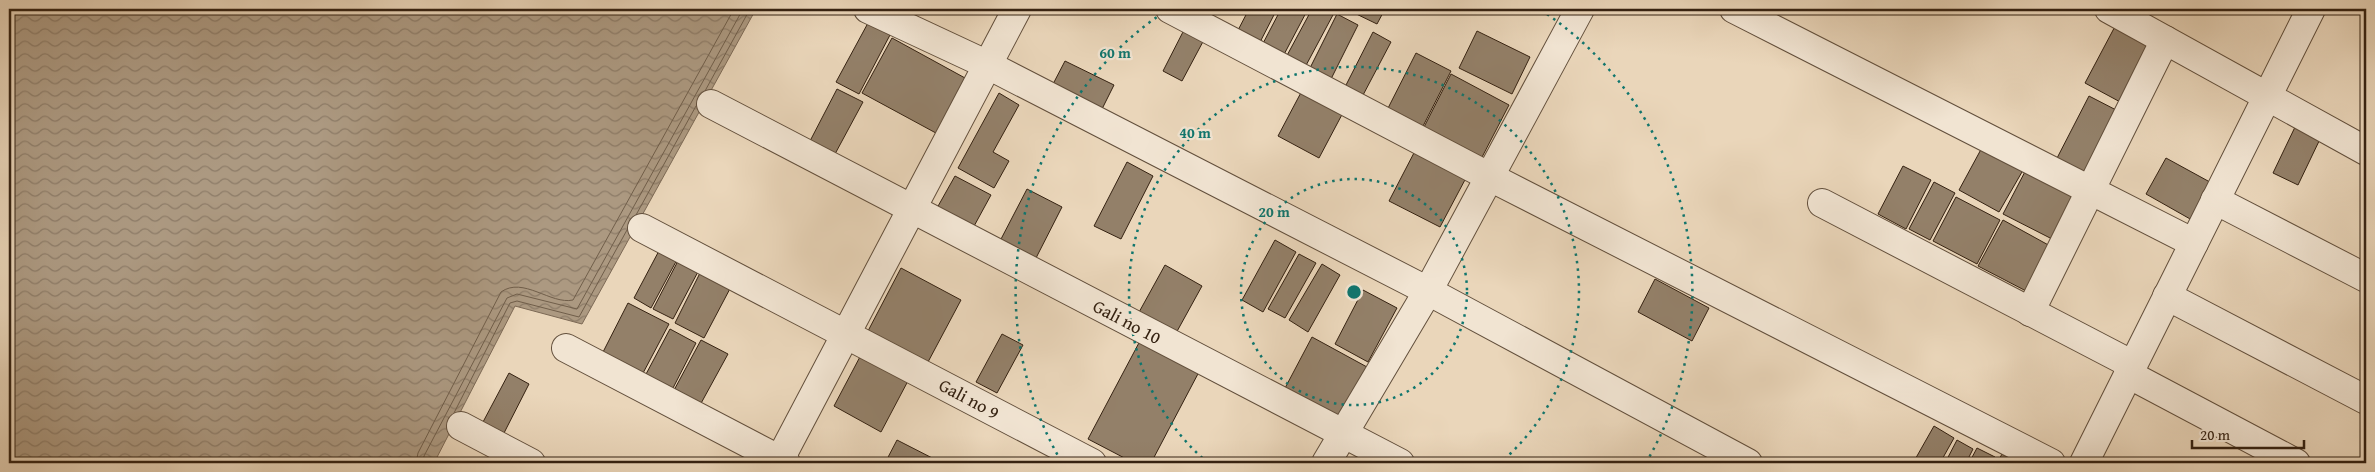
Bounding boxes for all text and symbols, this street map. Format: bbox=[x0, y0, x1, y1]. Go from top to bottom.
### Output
text: 60 m bbox=[1099, 42, 1131, 63]
text: 40 m bbox=[1179, 122, 1211, 143]
text: 20 m bbox=[1258, 201, 1290, 222]
centre of rings bbox=[1345, 283, 1363, 301]
street label: Gali no 10 bbox=[1088, 292, 1166, 351]
street label: Gali no 9 bbox=[934, 371, 1004, 426]
scale bar bbox=[2192, 417, 2305, 449]
text: 20 m bbox=[2200, 424, 2231, 445]

